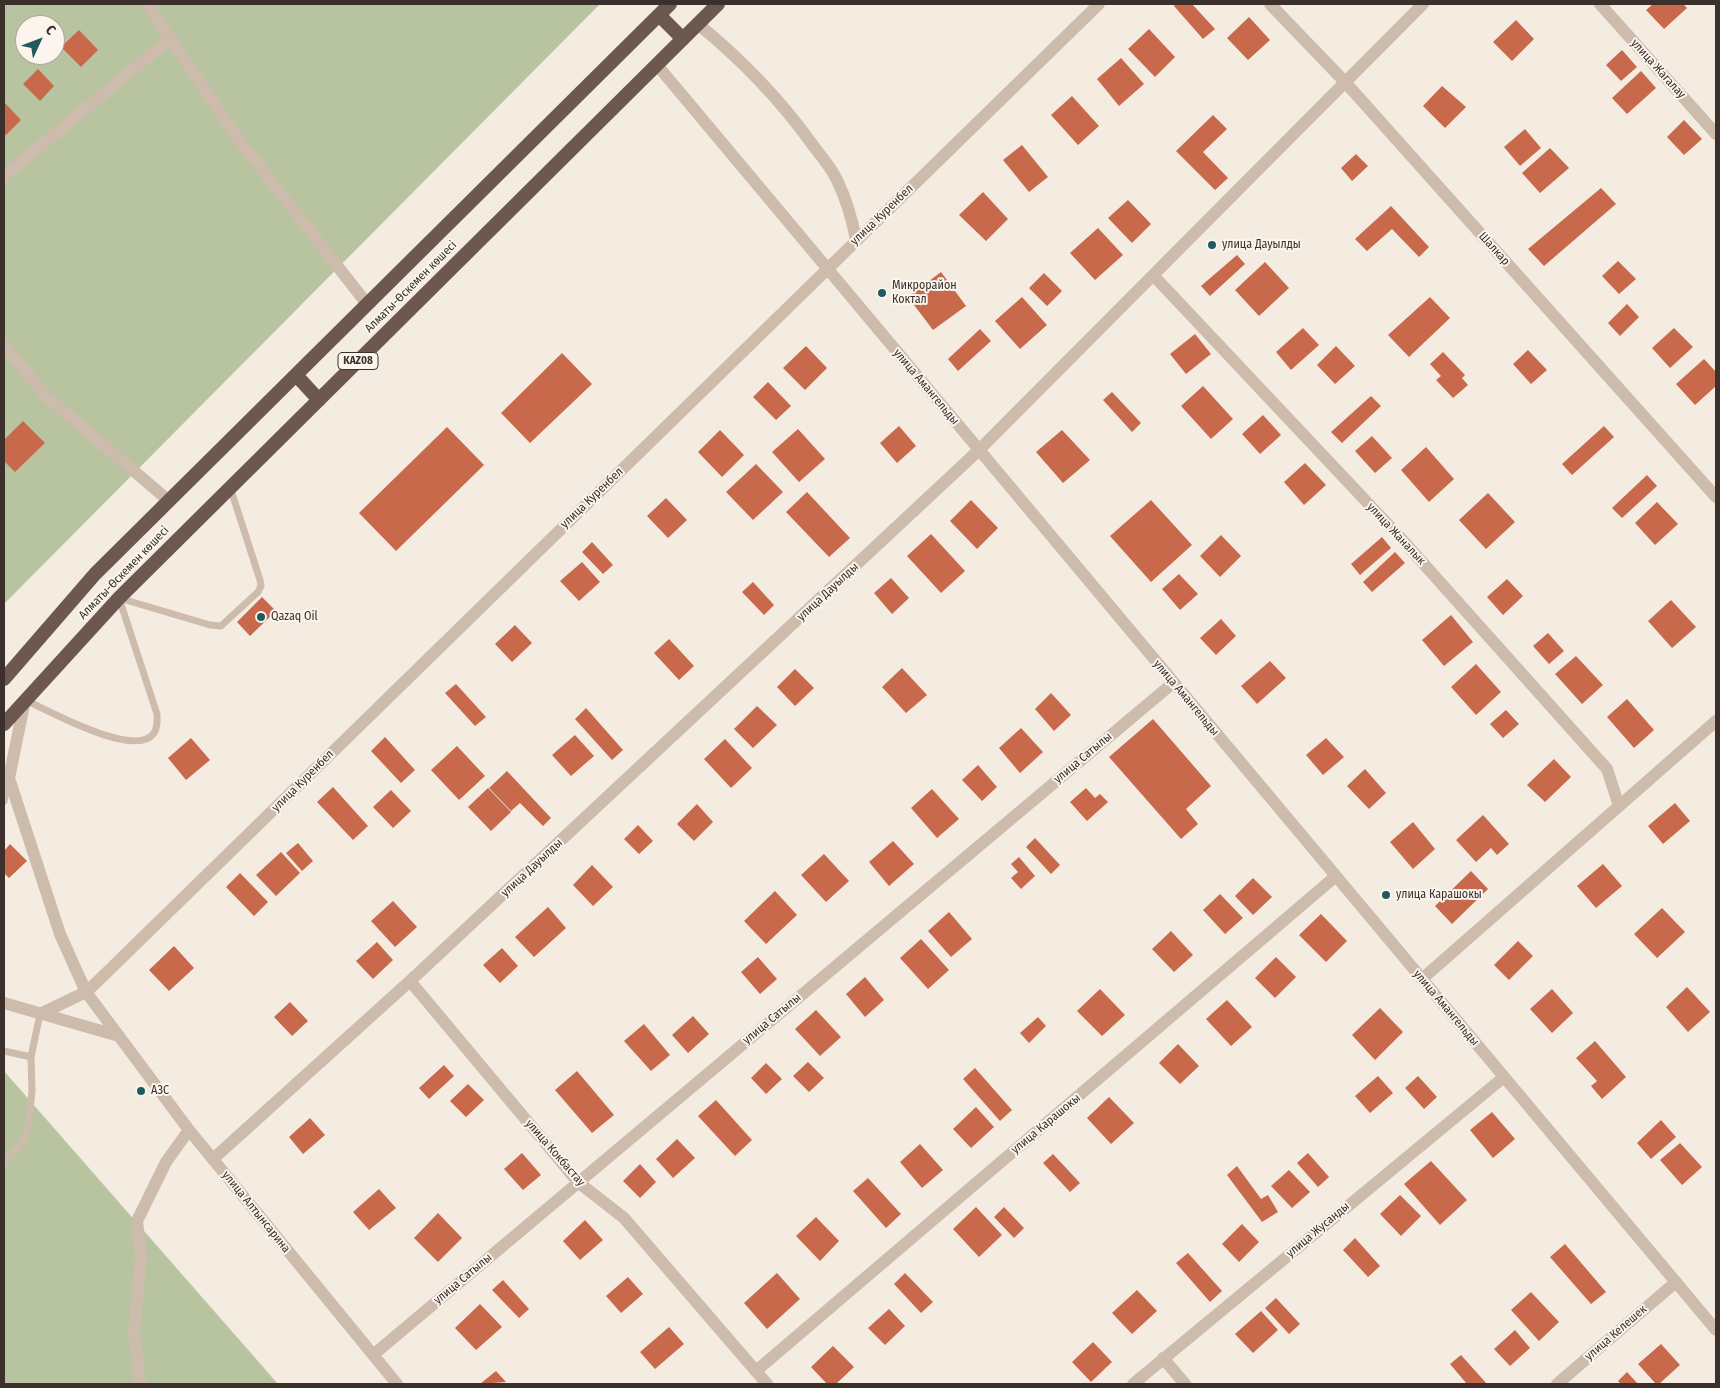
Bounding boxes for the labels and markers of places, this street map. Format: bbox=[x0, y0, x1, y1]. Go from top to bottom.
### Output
place label: улица Дауылды bbox=[1222, 238, 1301, 252]
marker: улица Дауылды bbox=[1206, 239, 1218, 251]
place label: Микрорайон Коктал bbox=[892, 279, 957, 307]
marker: Микрорайон Коктал bbox=[876, 287, 888, 299]
place label: Qazaq Oil bbox=[271, 610, 318, 624]
marker: Qazaq Oil bbox=[255, 611, 267, 623]
place label: улица Карашокы bbox=[1396, 888, 1482, 902]
marker: улица Карашокы bbox=[1380, 889, 1392, 901]
place label: АЗС bbox=[151, 1084, 169, 1098]
marker: АЗС bbox=[135, 1085, 147, 1097]

